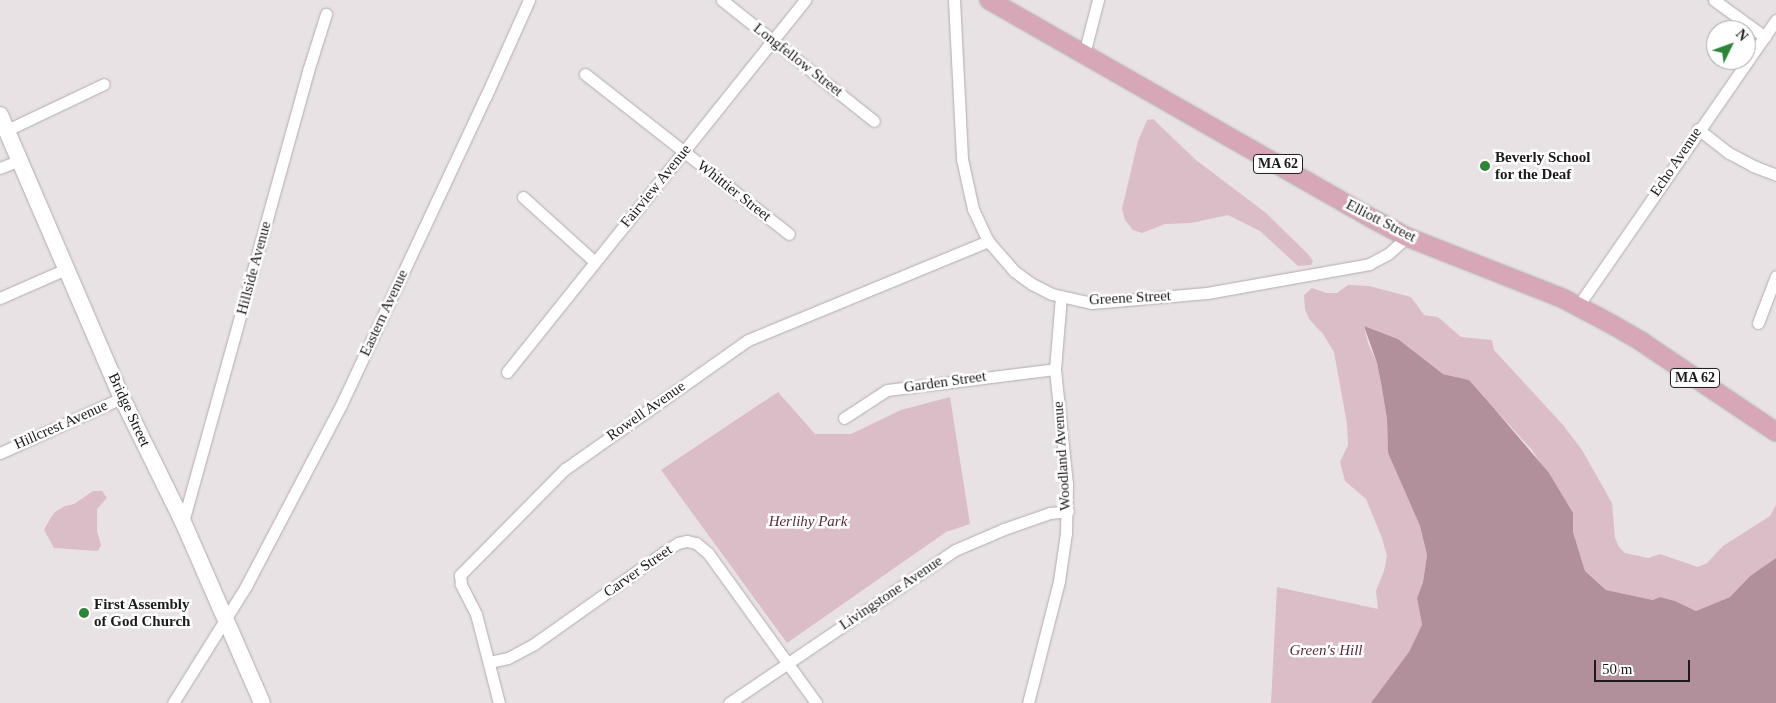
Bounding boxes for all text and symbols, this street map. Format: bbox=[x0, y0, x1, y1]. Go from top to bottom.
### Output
street label: Longfellow Street bbox=[750, 19, 846, 101]
north arrow bbox=[1706, 20, 1756, 70]
text: N bbox=[1733, 27, 1751, 44]
street label: Echo Avenue bbox=[1646, 124, 1706, 200]
street label: Fairview Avenue bbox=[617, 140, 695, 232]
place label: Beverly School for the Deaf bbox=[1495, 148, 1590, 183]
road number: MA 62 bbox=[1252, 152, 1304, 175]
street label: Whittier Street bbox=[694, 157, 774, 225]
marker: Beverly School for the Deaf bbox=[1479, 160, 1491, 172]
street label: Elliott Street bbox=[1343, 196, 1419, 246]
street label: Hillside Avenue bbox=[233, 219, 275, 317]
street label: Eastern Avenue bbox=[356, 266, 412, 360]
street label: Greene Street bbox=[1089, 287, 1171, 309]
road number: MA 62 bbox=[1669, 366, 1721, 389]
street label: Garden Street bbox=[903, 367, 987, 397]
street label: Bridge Street bbox=[104, 370, 154, 450]
street label: Rowell Avenue bbox=[603, 377, 689, 445]
street label: Hillcrest Avenue bbox=[11, 396, 111, 454]
street label: Woodland Avenue bbox=[1049, 400, 1075, 512]
park label: Herlihy Park bbox=[769, 513, 847, 531]
street label: Carver Street bbox=[600, 541, 676, 601]
street label: Livingstone Avenue bbox=[836, 552, 946, 634]
place label: First Assembly of God Church bbox=[94, 595, 190, 630]
marker: First Assembly of God Church bbox=[78, 607, 90, 619]
park label: Green's Hill bbox=[1289, 642, 1363, 660]
scale bar bbox=[1596, 650, 1692, 682]
text: 50 m bbox=[1602, 661, 1632, 677]

